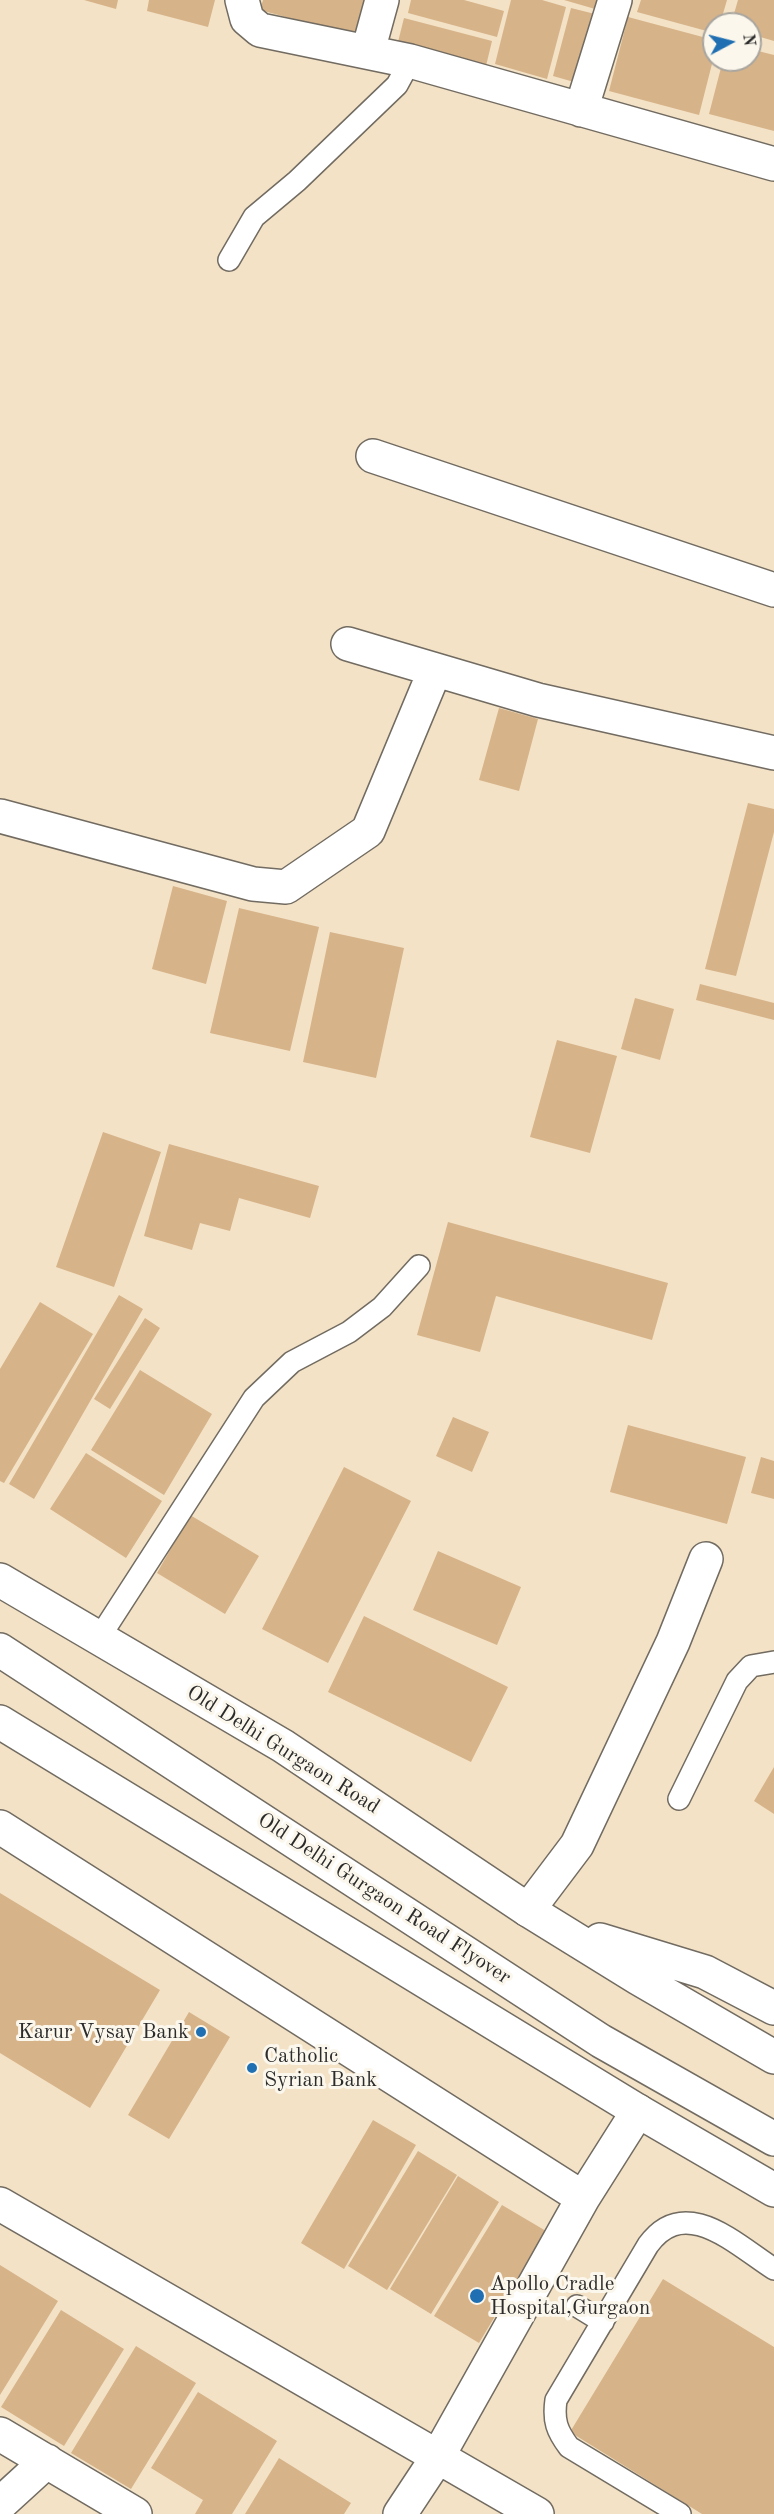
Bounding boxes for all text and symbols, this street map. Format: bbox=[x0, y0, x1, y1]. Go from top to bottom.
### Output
north arrow bbox=[702, 12, 762, 72]
text: N bbox=[739, 33, 757, 47]
street label: Old Delhi Gurgaon Road bbox=[182, 1680, 384, 1820]
street label: Old Delhi Gurgaon Road Flyover bbox=[253, 1808, 515, 1990]
place label: Karur Vysay Bank bbox=[18, 2019, 189, 2045]
marker: Karur Vysay Bank bbox=[194, 2025, 208, 2039]
place label: Catholic Syrian Bank bbox=[264, 2043, 377, 2093]
marker: Catholic Syrian Bank bbox=[245, 2061, 259, 2075]
place label: Apollo Cradle Hospital,Gurgaon bbox=[490, 2271, 650, 2321]
marker: Apollo Cradle Hospital,Gurgaon bbox=[468, 2287, 486, 2305]

